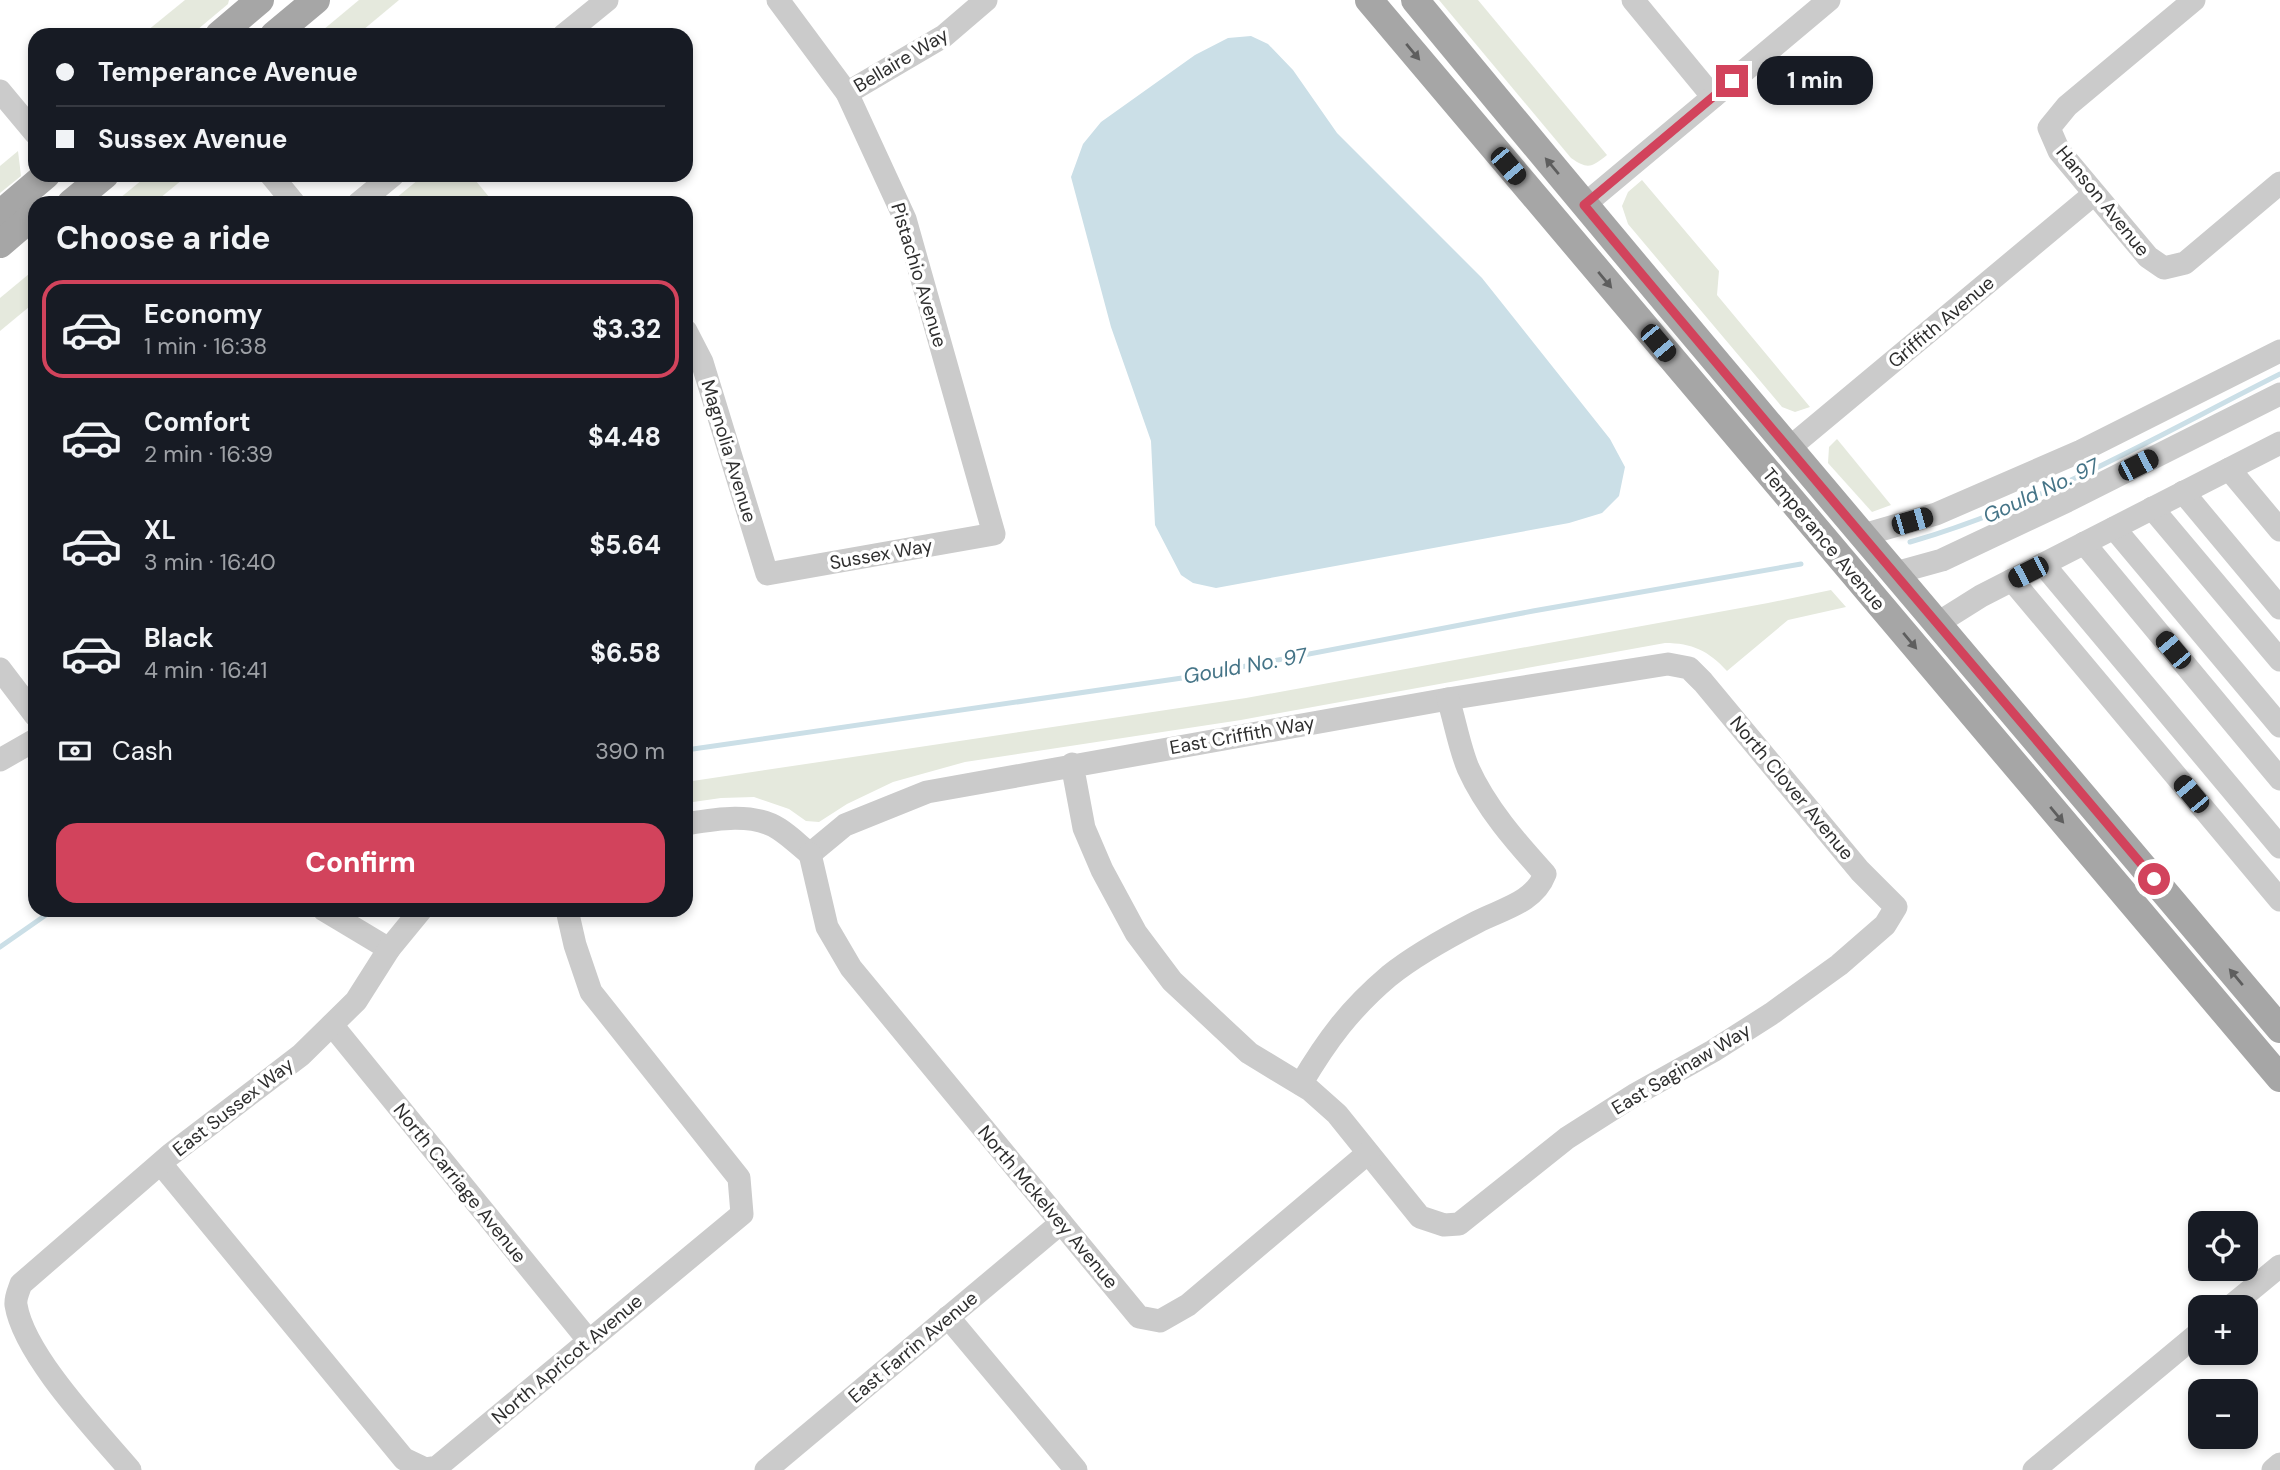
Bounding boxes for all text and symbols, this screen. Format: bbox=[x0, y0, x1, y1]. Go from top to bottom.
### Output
street label: Bellaire Way bbox=[849, 22, 953, 98]
one-way arrow bbox=[1405, 43, 1420, 61]
text: Temperance Avenue bbox=[98, 55, 358, 89]
callout: 1 min bbox=[1756, 56, 1872, 106]
route end bbox=[1716, 65, 1748, 97]
text: 1 min bbox=[1787, 65, 1843, 95]
text: Sussex Avenue bbox=[98, 122, 288, 156]
street label: Hanson Avenue bbox=[2051, 140, 2155, 262]
car bbox=[1487, 143, 1530, 189]
one-way arrow bbox=[1545, 158, 1560, 175]
street label: Pistachio Avenue bbox=[885, 200, 953, 350]
text: Choose a ride bbox=[56, 217, 271, 259]
street label: Griffith Avenue bbox=[1883, 270, 1999, 374]
one-way arrow bbox=[1597, 272, 1612, 289]
text: Economy bbox=[144, 297, 262, 331]
icon: car bbox=[60, 298, 123, 361]
text: $3.32 bbox=[592, 312, 661, 346]
car bbox=[1637, 320, 1680, 366]
text: 1 min · 16:38 bbox=[144, 331, 267, 361]
street label: Magnolia Avenue bbox=[695, 377, 763, 525]
text: Comfort bbox=[144, 405, 250, 439]
icon: car bbox=[60, 406, 123, 469]
text: $4.48 bbox=[588, 420, 661, 454]
text: 2 min · 16:39 bbox=[144, 439, 273, 469]
car bbox=[2115, 446, 2162, 484]
water label: Gould No. 97 bbox=[1978, 451, 2105, 530]
street label: Temperance Avenue bbox=[1757, 462, 1891, 616]
car bbox=[1889, 505, 1936, 537]
text: XL bbox=[144, 513, 176, 547]
icon: car bbox=[60, 514, 123, 577]
text: $5.64 bbox=[590, 528, 661, 562]
street label: Sussex Way bbox=[828, 533, 935, 575]
text: 3 min · 16:40 bbox=[144, 547, 276, 577]
car bbox=[2005, 553, 2052, 591]
text: Black bbox=[144, 621, 214, 655]
icon: car bbox=[60, 622, 123, 685]
car bbox=[2152, 627, 2195, 673]
one-way arrow bbox=[1902, 632, 1918, 650]
text: $6.58 bbox=[590, 636, 661, 670]
water label: Gould No. 97 bbox=[1181, 641, 1311, 691]
text: 4 min · 16:41 bbox=[144, 655, 268, 685]
street label: East Criffith Way bbox=[1168, 710, 1317, 760]
street label: North Clover Avenue bbox=[1724, 711, 1860, 865]
icon: cash bbox=[56, 732, 94, 770]
text: Cash bbox=[112, 734, 173, 768]
text: 390 m bbox=[595, 736, 665, 766]
car bbox=[2170, 771, 2213, 817]
one-way arrow bbox=[2049, 806, 2064, 823]
button: Confirm bbox=[56, 823, 665, 903]
route start bbox=[2138, 863, 2170, 895]
one-way arrow bbox=[2229, 968, 2244, 985]
street label: East Saginaw Way bbox=[1607, 1017, 1755, 1120]
street label: East Sussex Way bbox=[168, 1052, 299, 1162]
street label: North Carriage Avenue bbox=[388, 1098, 532, 1268]
street label: North Mckelvey Avenue bbox=[972, 1120, 1124, 1294]
map controls bbox=[2188, 1211, 2258, 1449]
button: locate bbox=[2188, 1211, 2258, 1281]
street label: East Farrin Avenue bbox=[843, 1285, 983, 1409]
street label: North Apricot Avenue bbox=[486, 1288, 648, 1430]
button: + bbox=[2188, 1295, 2258, 1365]
button: − bbox=[2188, 1379, 2258, 1449]

